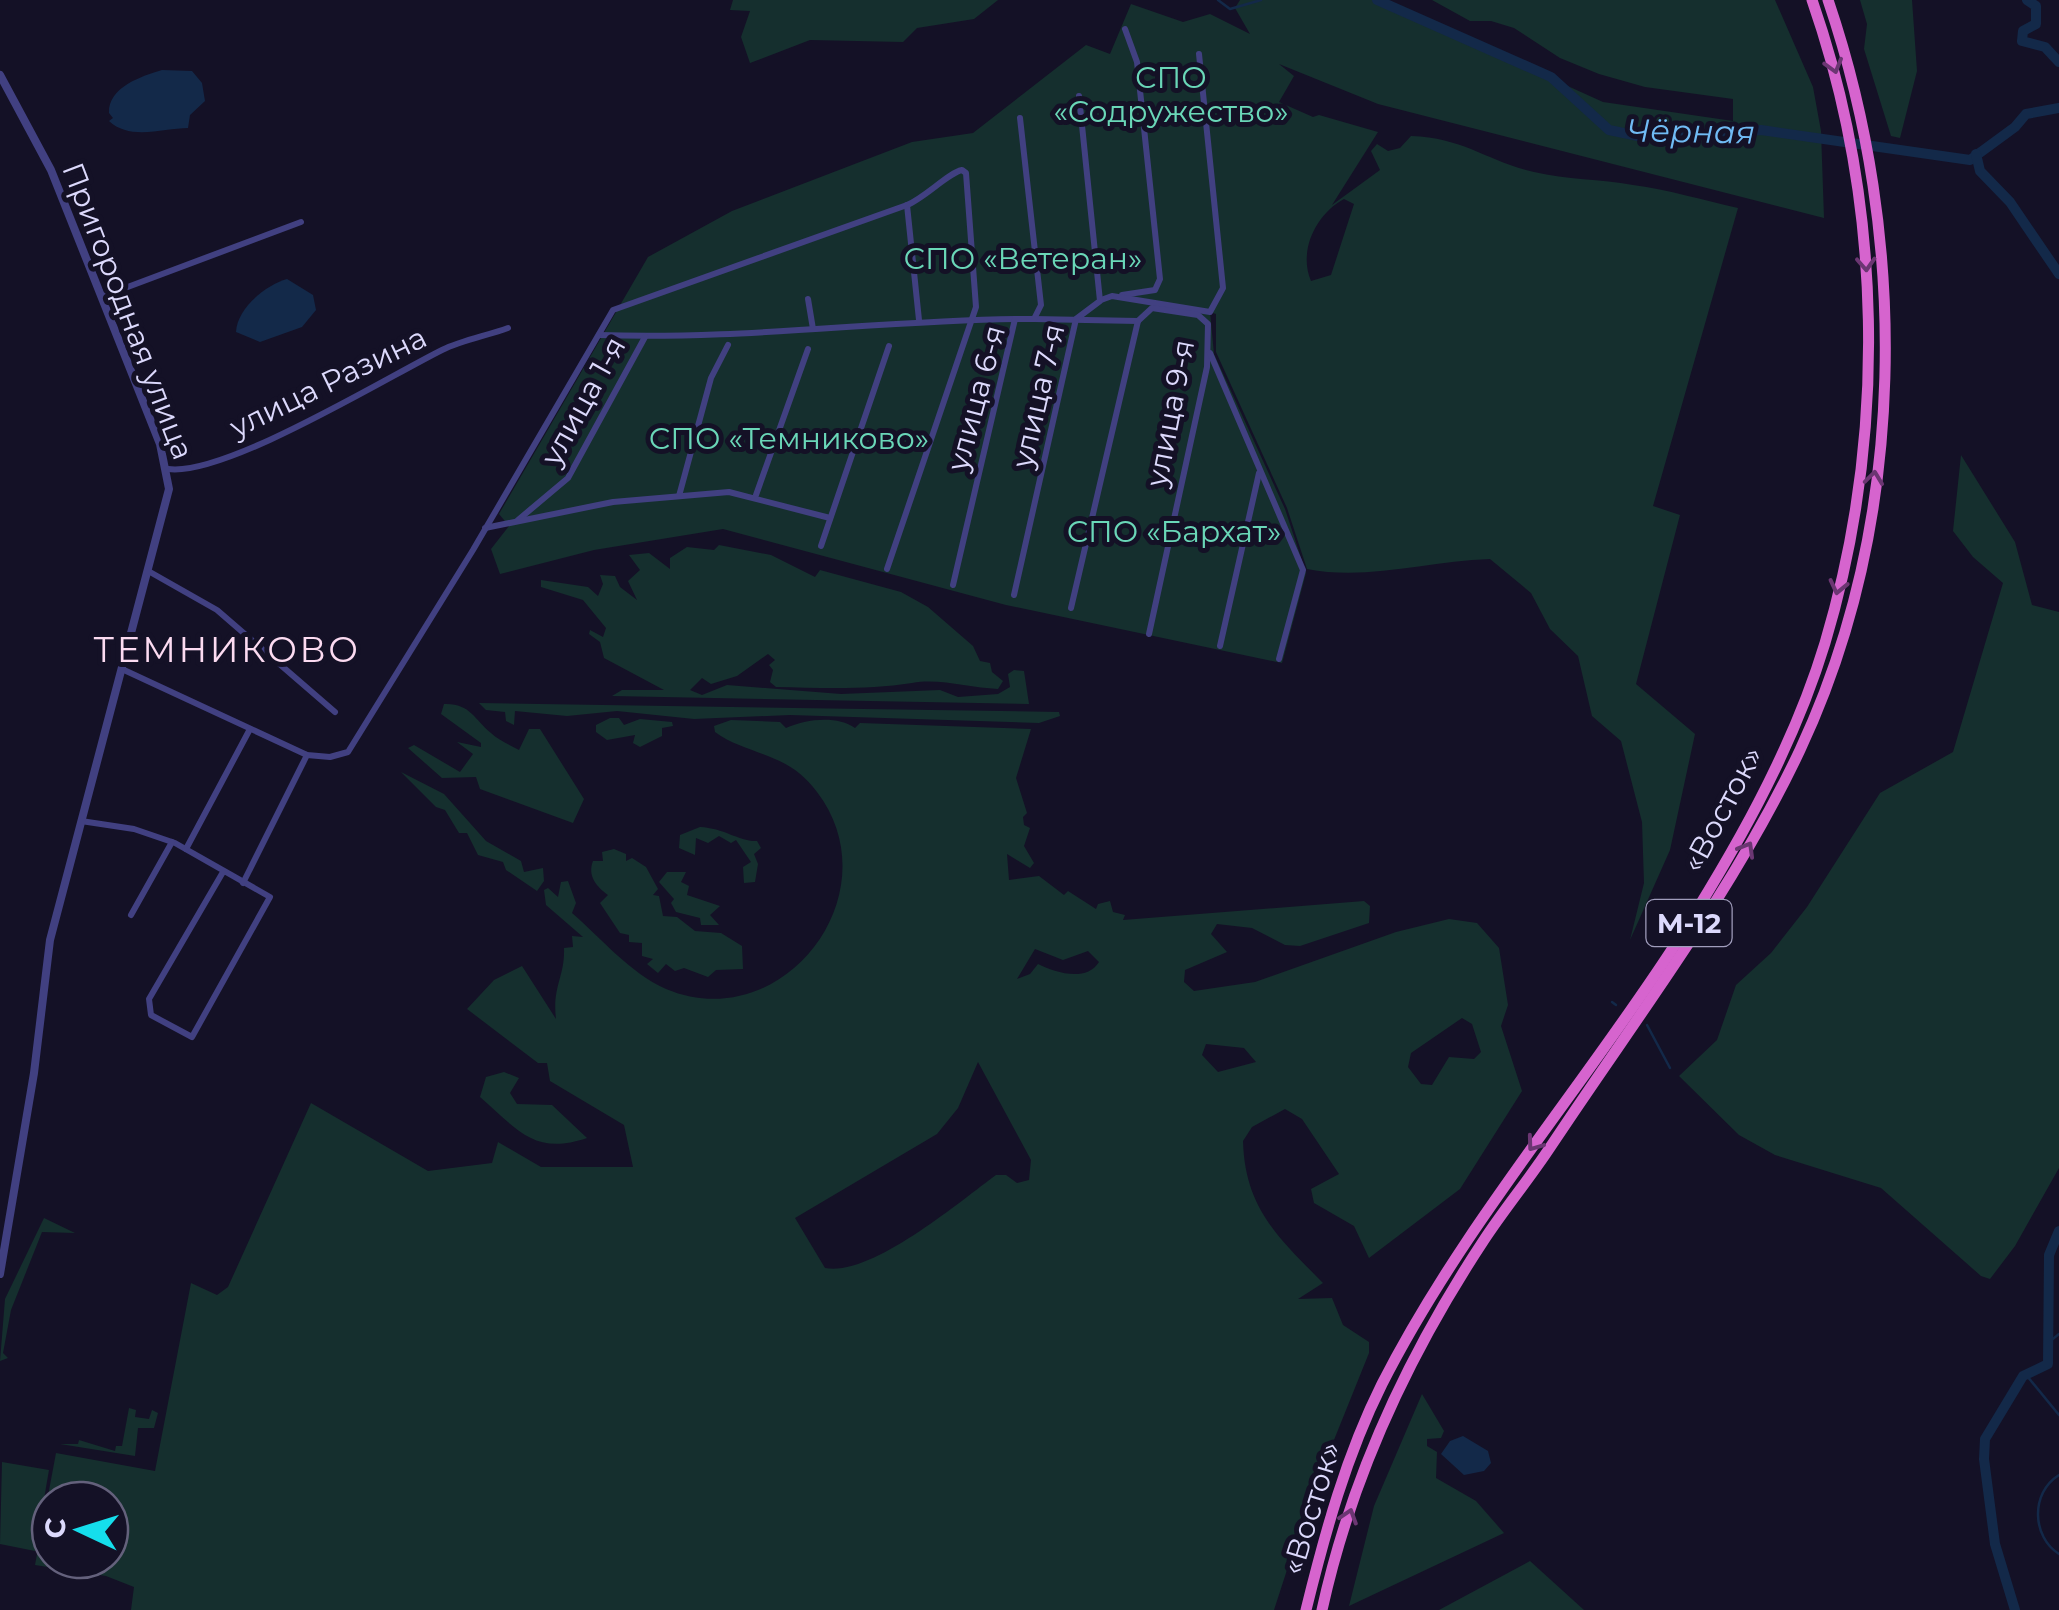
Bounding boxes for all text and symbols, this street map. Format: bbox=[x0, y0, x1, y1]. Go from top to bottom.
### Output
one-way arrow bbox=[1822, 56, 1843, 73]
park label: СПО «Содружество» bbox=[1053, 59, 1289, 130]
water label: Чёрная bbox=[1626, 110, 1756, 152]
street label: Пригородная улица bbox=[54, 157, 202, 465]
park label: СПО «Ветеран» bbox=[904, 240, 1142, 277]
one-way arrow bbox=[1855, 256, 1876, 272]
street label: улица Разина bbox=[223, 318, 432, 446]
street label: улица 7-я bbox=[1003, 320, 1073, 473]
street label: улица 6-я bbox=[939, 321, 1013, 476]
street label: улица 1-я bbox=[532, 330, 633, 473]
street label: улица 9-я bbox=[1137, 336, 1202, 491]
park label: СПО «Темниково» bbox=[649, 420, 929, 457]
one-way arrow bbox=[1863, 470, 1884, 486]
park label: СПО «Бархат» bbox=[1067, 513, 1281, 550]
one-way arrow bbox=[1829, 578, 1850, 595]
district label: ТЕМНИКОВО bbox=[94, 628, 360, 671]
street label: «Восток» bbox=[1674, 740, 1770, 878]
one-way arrow bbox=[1735, 842, 1755, 860]
road number: М-12 bbox=[1646, 900, 1732, 946]
one-way arrow bbox=[1528, 1133, 1546, 1151]
street label: «Восток» bbox=[1273, 1437, 1349, 1579]
north arrow bbox=[30, 1480, 130, 1580]
one-way arrow bbox=[1338, 1509, 1358, 1526]
text: С bbox=[37, 1517, 73, 1540]

